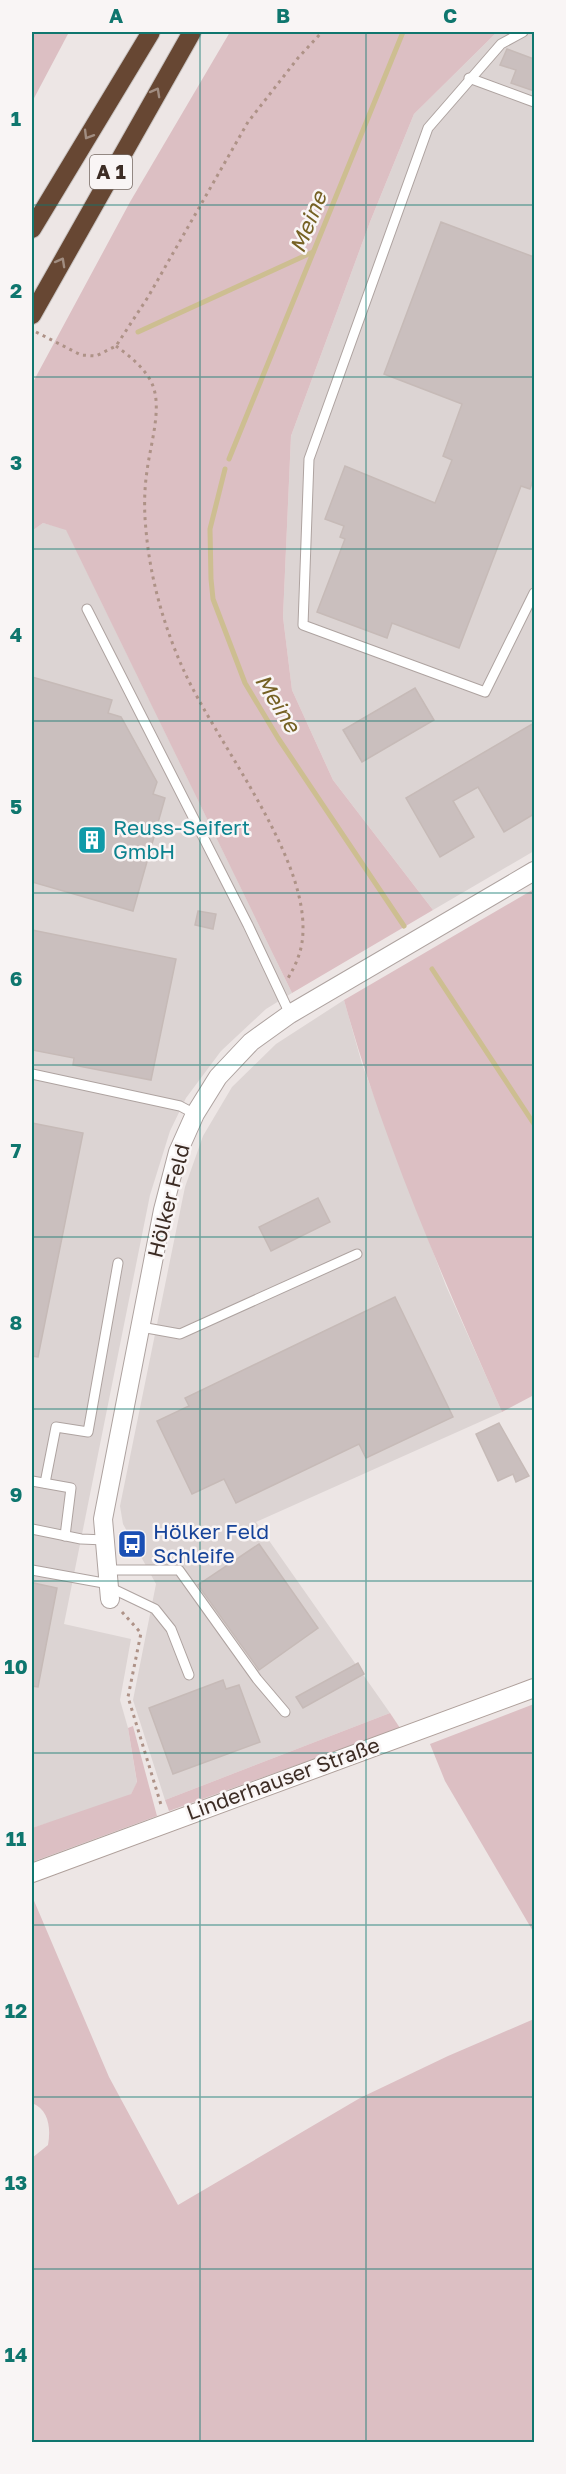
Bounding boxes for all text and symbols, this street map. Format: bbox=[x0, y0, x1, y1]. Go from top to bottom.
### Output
text: A bbox=[109, 3, 123, 27]
text: B bbox=[276, 3, 290, 27]
text: C bbox=[443, 3, 457, 27]
one-way arrow bbox=[149, 87, 160, 98]
text: 1 bbox=[11, 106, 21, 130]
one-way arrow bbox=[83, 129, 95, 139]
road number: A 1 bbox=[90, 155, 132, 189]
water label: Meine bbox=[283, 185, 333, 256]
one-way arrow bbox=[54, 258, 65, 268]
text: 2 bbox=[10, 278, 22, 302]
text: 3 bbox=[10, 450, 22, 474]
text: 4 bbox=[10, 622, 22, 646]
water label: Meine bbox=[250, 668, 308, 739]
text: 5 bbox=[10, 794, 22, 818]
place label: Reuss-Seifert GmbH bbox=[113, 814, 250, 864]
building icon: Reuss-Seifert GmbH bbox=[76, 824, 108, 856]
text: 6 bbox=[10, 966, 22, 990]
text: 7 bbox=[11, 1138, 22, 1162]
street label: Hölker Feld bbox=[141, 1141, 195, 1260]
text: 8 bbox=[10, 1310, 22, 1334]
text: 9 bbox=[10, 1482, 22, 1506]
place label: Hölker Feld Schleife bbox=[153, 1518, 269, 1568]
bus stop icon: Hölker Feld Schleife bbox=[116, 1528, 148, 1560]
text: 10 bbox=[4, 1654, 28, 1678]
street label: Linderhauser Straße bbox=[183, 1731, 383, 1825]
text: 11 bbox=[6, 1826, 26, 1850]
text: 12 bbox=[5, 1998, 27, 2022]
text: 13 bbox=[5, 2170, 27, 2194]
text: 14 bbox=[5, 2342, 27, 2366]

